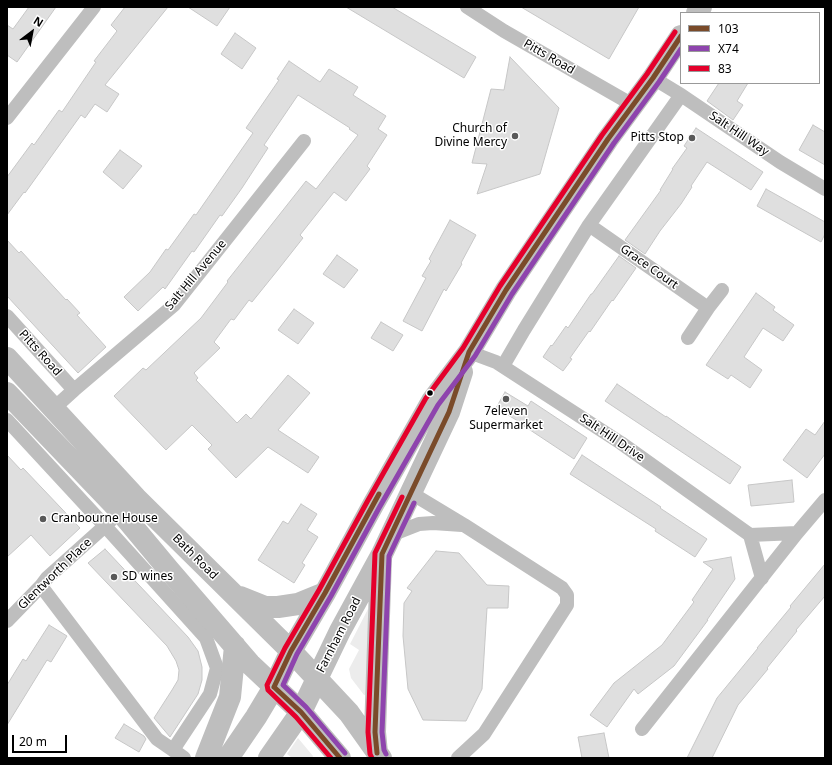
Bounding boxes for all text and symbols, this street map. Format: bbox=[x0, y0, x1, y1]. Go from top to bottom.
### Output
north arrow bbox=[12, 12, 52, 52]
legend bbox=[680, 12, 820, 84]
text: N bbox=[31, 13, 46, 30]
text: 103 bbox=[718, 20, 739, 37]
street label: Pitts Road bbox=[521, 37, 577, 77]
text: X74 bbox=[718, 40, 739, 57]
text: 83 bbox=[718, 60, 732, 77]
street label: Salt Hill Way bbox=[706, 109, 772, 159]
place label: Church of Divine Mercy bbox=[434, 122, 507, 150]
marker: Church of Divine Mercy bbox=[510, 131, 520, 141]
place label: Pitts Stop bbox=[631, 131, 684, 145]
marker: Pitts Stop bbox=[687, 133, 697, 143]
street label: Salt Hill Avenue bbox=[162, 237, 230, 313]
street label: Grace Court bbox=[617, 242, 681, 292]
street label: Pitts Road bbox=[16, 327, 64, 379]
unlabelled marker bbox=[425, 388, 435, 398]
marker: 7eleven Supermarket bbox=[501, 394, 511, 404]
place label: 7eleven Supermarket bbox=[469, 405, 543, 433]
street label: Salt Hill Drive bbox=[577, 411, 647, 465]
place label: Cranbourne House bbox=[51, 512, 158, 526]
marker: Cranbourne House bbox=[38, 514, 48, 524]
street label: Bath Road bbox=[169, 531, 221, 583]
street label: Glentworth Place bbox=[15, 535, 95, 613]
place label: SD wines bbox=[122, 570, 173, 584]
marker: SD wines bbox=[109, 572, 119, 582]
street label: Farnham Road bbox=[314, 595, 364, 675]
scale bar bbox=[14, 727, 69, 753]
text: 20 m bbox=[19, 733, 47, 750]

